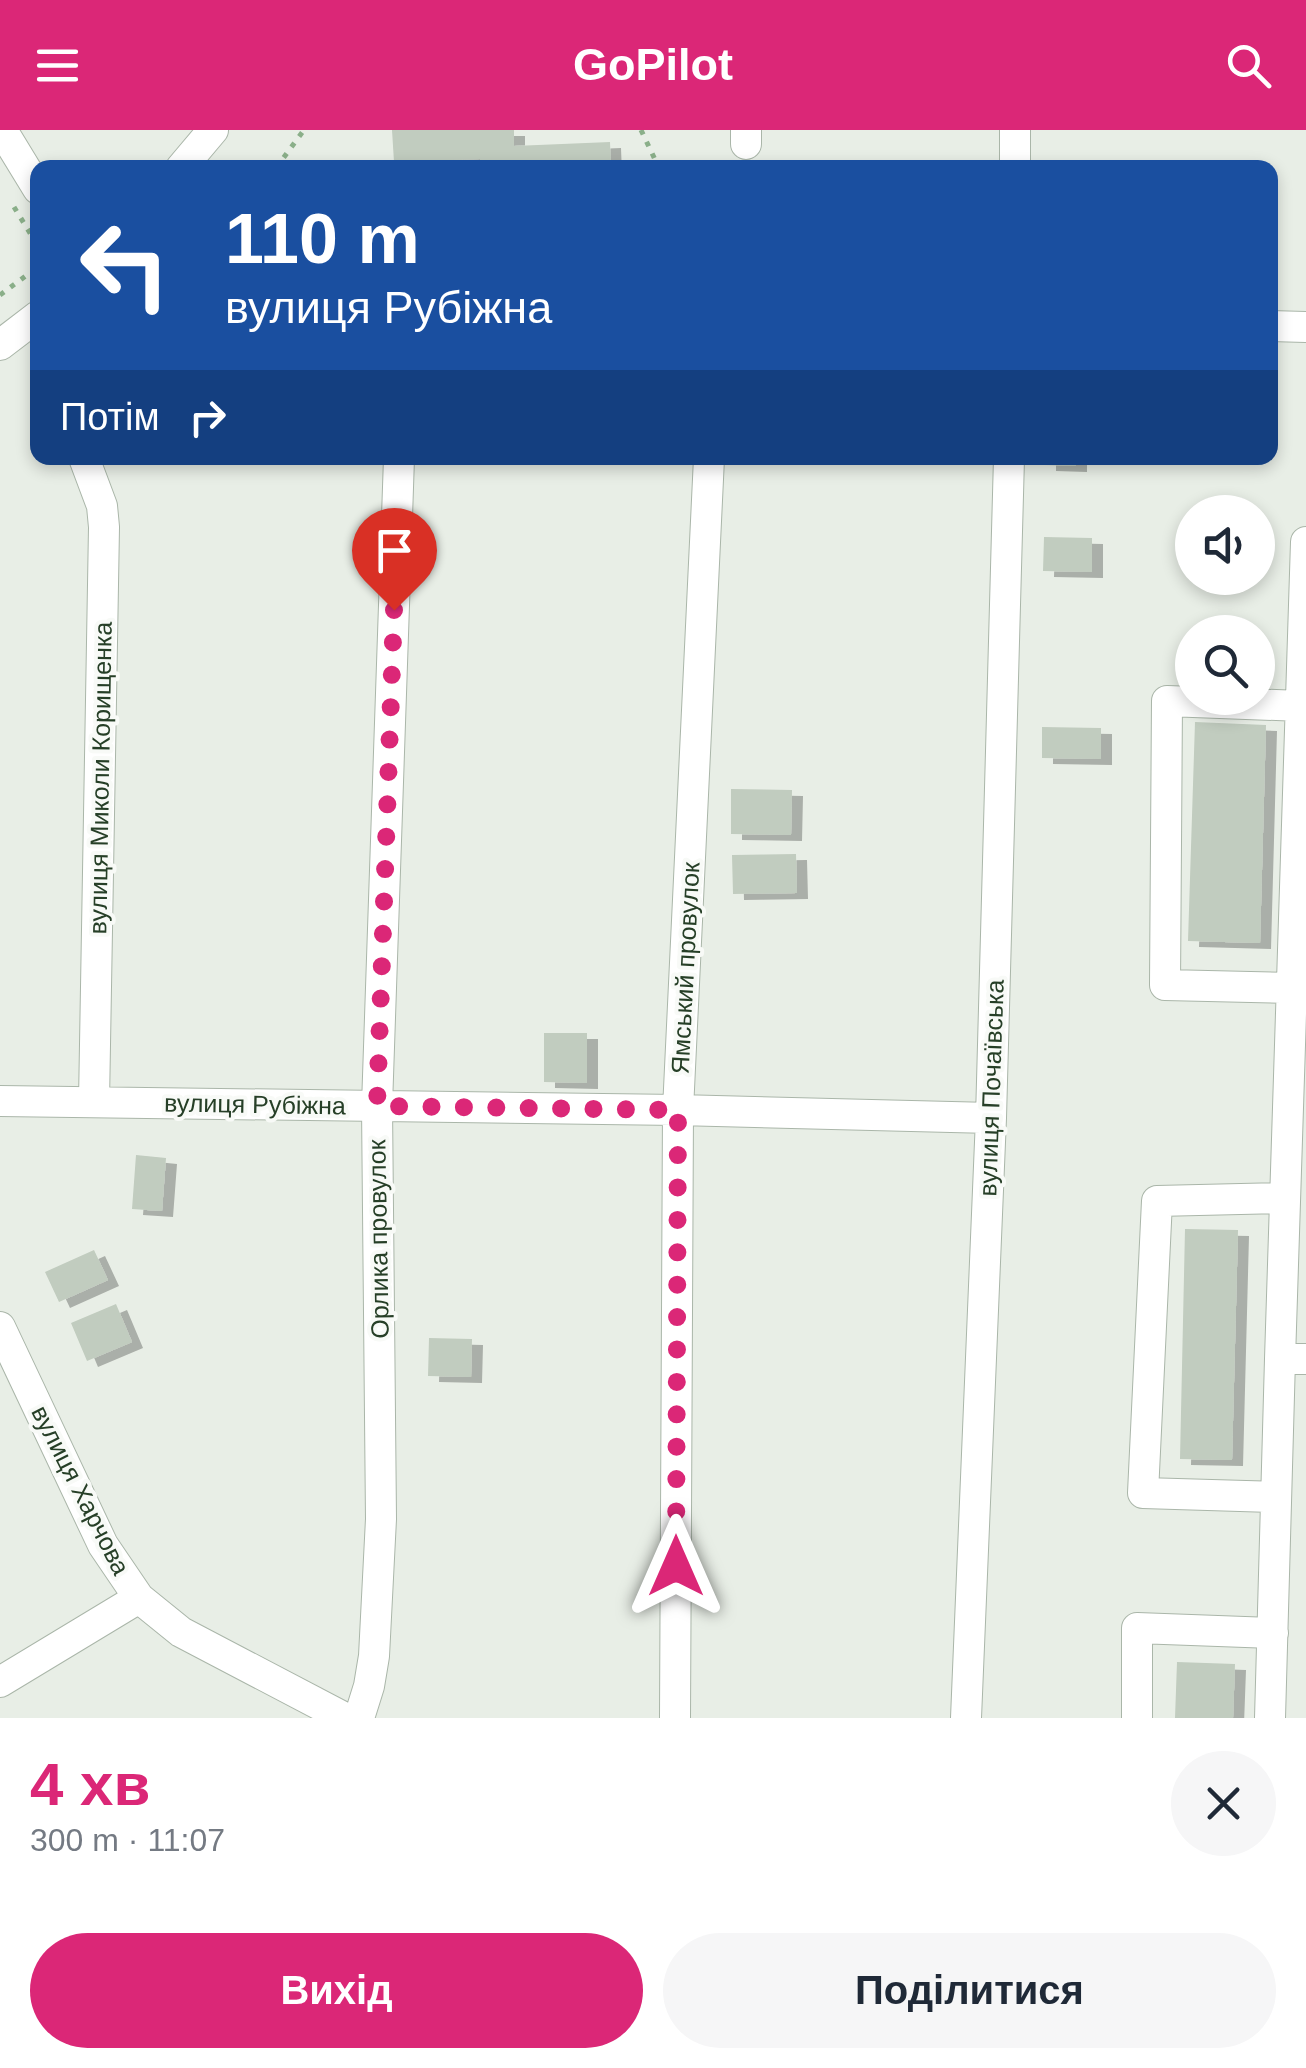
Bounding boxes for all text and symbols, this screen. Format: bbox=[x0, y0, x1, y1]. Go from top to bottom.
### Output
icon: menu bbox=[30, 38, 85, 93]
icon: search bbox=[1221, 38, 1276, 93]
text: GoPilot bbox=[573, 39, 733, 90]
icon: left bbox=[60, 200, 190, 330]
text: 110 m bbox=[225, 200, 420, 278]
text: вулиця Рубіжна bbox=[225, 282, 552, 333]
icon: right bbox=[180, 390, 235, 445]
text: Потім bbox=[60, 396, 160, 438]
map controls bbox=[1175, 495, 1275, 715]
button: sound bbox=[1175, 495, 1275, 595]
pin bbox=[352, 508, 437, 611]
icon: arrive bbox=[367, 523, 422, 578]
button: search bbox=[1175, 615, 1275, 715]
street label: вулиця Миколи Корищенка bbox=[83, 621, 117, 935]
street label: Ямський провулок bbox=[665, 860, 705, 1075]
street label: вулиця Почаївська bbox=[973, 979, 1009, 1197]
street label: вулиця Рубіжна bbox=[164, 1088, 346, 1120]
street label: Орлика провулок bbox=[362, 1138, 394, 1339]
street label: вулиця Харчова bbox=[26, 1401, 136, 1579]
position arrow bbox=[624, 1514, 728, 1618]
text: 4 хв bbox=[30, 1751, 150, 1818]
button: close bbox=[1171, 1751, 1276, 1856]
text: 300 m · 11:07 bbox=[30, 1822, 225, 1858]
button: Вихід bbox=[30, 1933, 643, 2048]
button: Поділитися bbox=[663, 1933, 1276, 2048]

